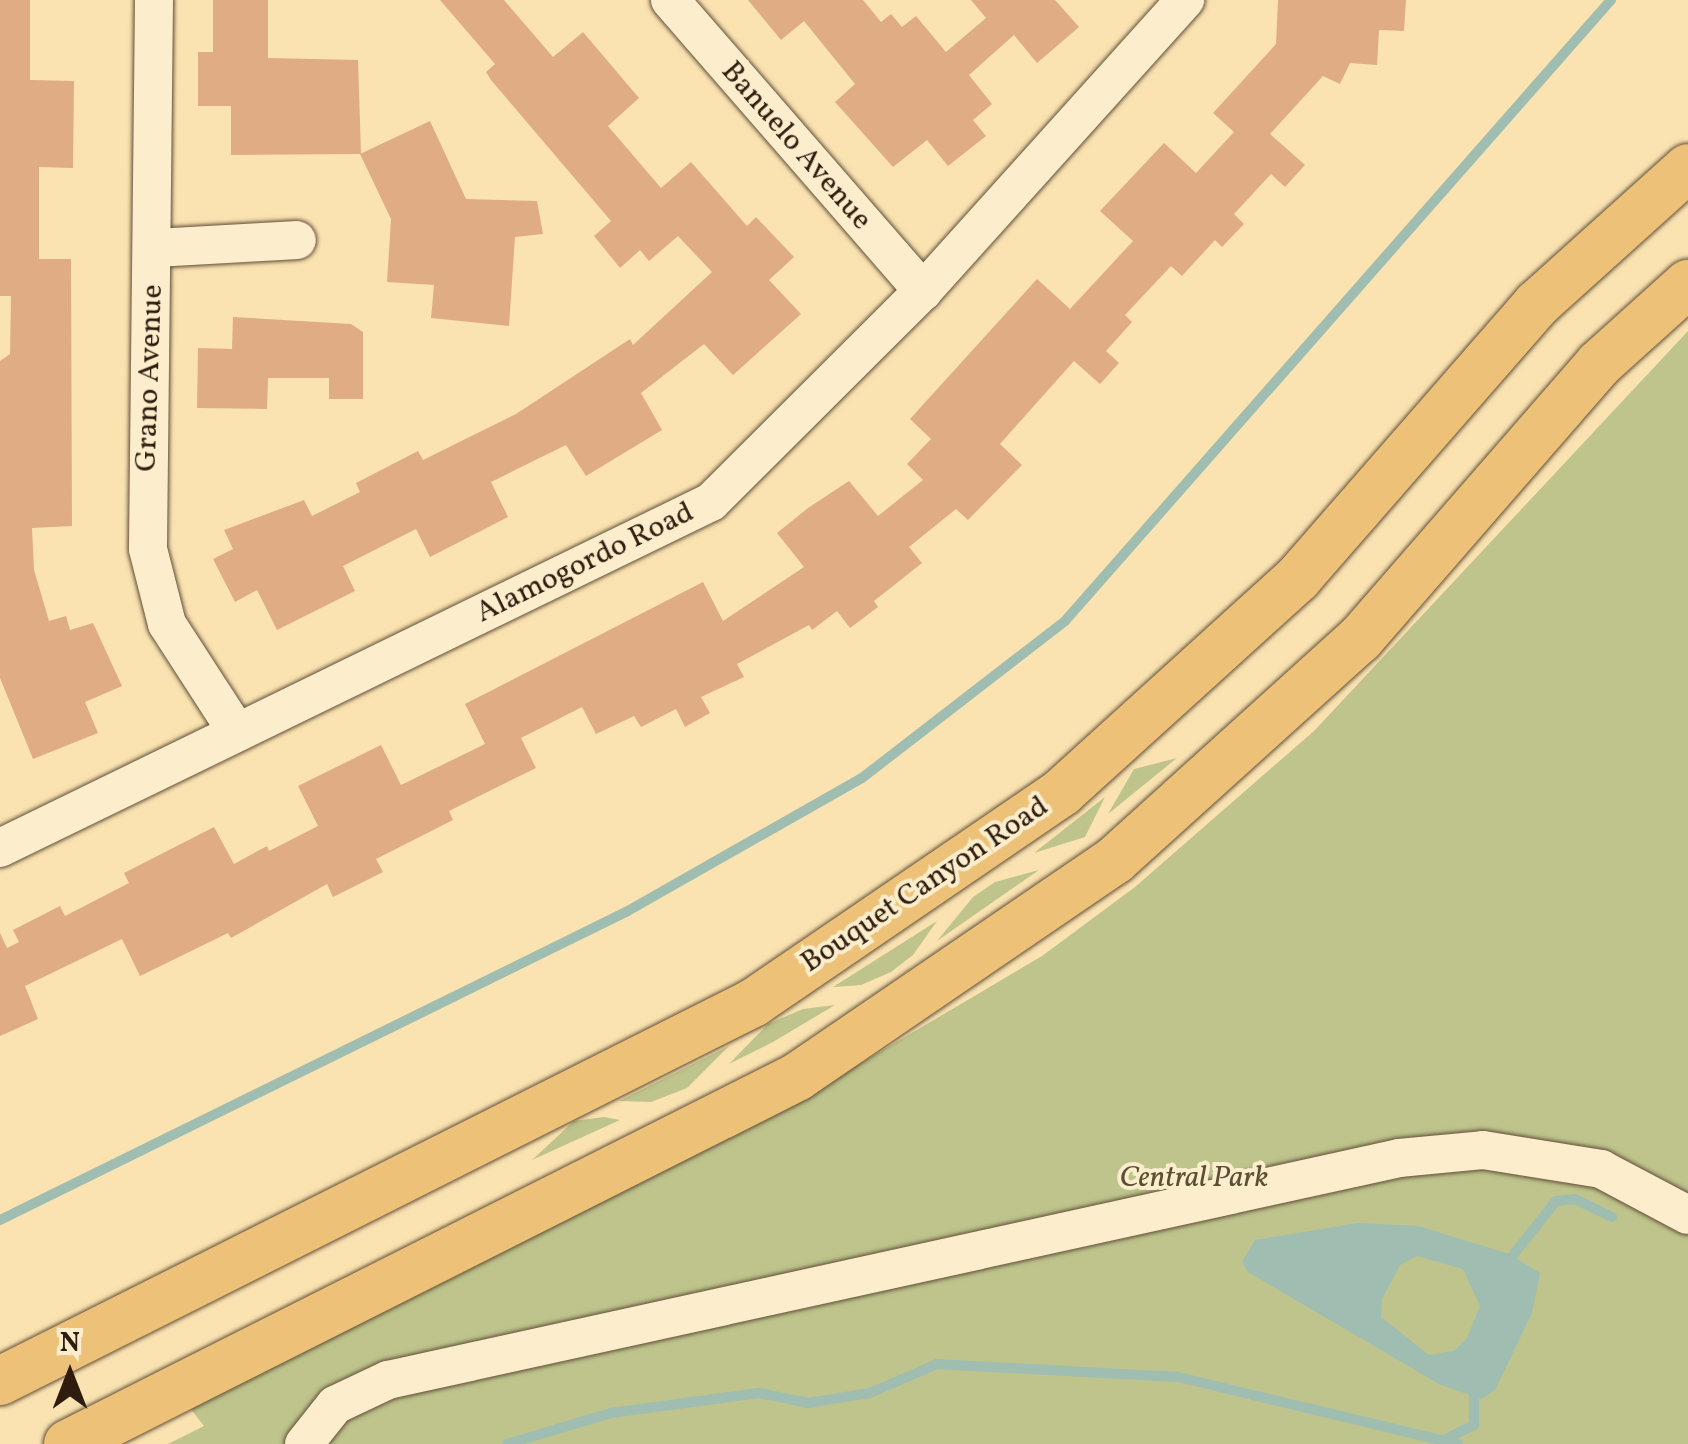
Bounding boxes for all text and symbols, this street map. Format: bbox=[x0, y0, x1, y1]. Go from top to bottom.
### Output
street label: Banuelo Avenue bbox=[713, 54, 879, 238]
street label: Grano Avenue bbox=[129, 284, 171, 472]
street label: Alamogordo Road bbox=[470, 495, 700, 631]
street label: Bouquet Canyon Road bbox=[795, 789, 1055, 981]
park label: Central Park bbox=[1120, 1160, 1268, 1196]
north arrow bbox=[20, 1324, 120, 1424]
text: N bbox=[60, 1324, 80, 1363]

